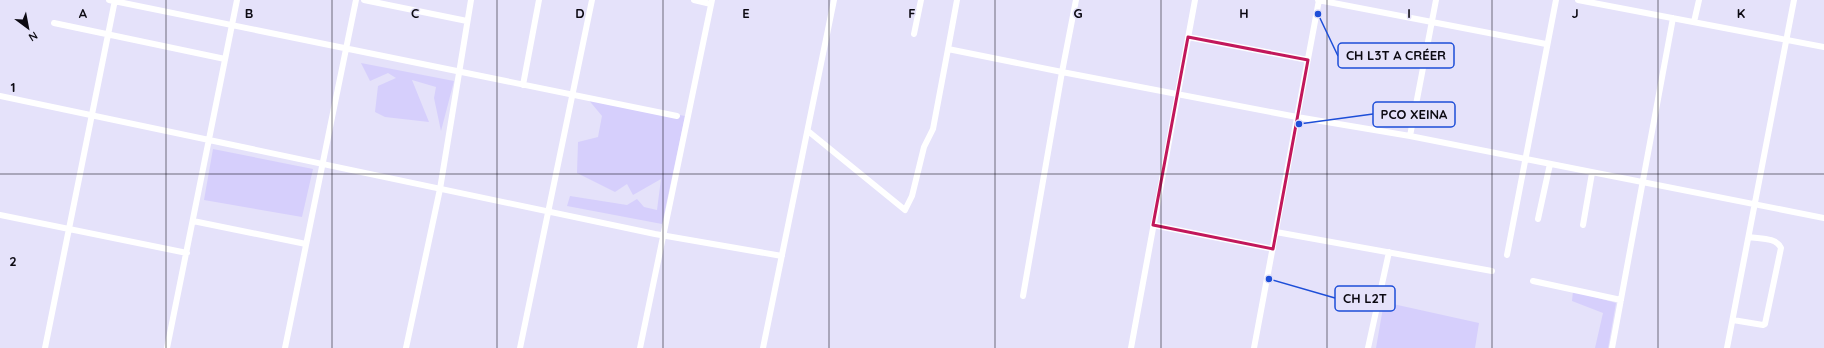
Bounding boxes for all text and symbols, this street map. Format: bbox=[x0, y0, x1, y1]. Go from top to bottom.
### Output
text: A bbox=[79, 5, 88, 21]
text: B bbox=[245, 5, 253, 21]
text: C bbox=[411, 5, 419, 21]
text: D bbox=[575, 5, 585, 21]
text: E bbox=[742, 5, 750, 21]
text: F bbox=[908, 5, 916, 21]
text: G bbox=[1073, 5, 1083, 21]
text: H bbox=[1239, 5, 1249, 21]
text: I bbox=[1407, 5, 1411, 21]
text: J bbox=[1571, 5, 1579, 21]
text: K bbox=[1737, 5, 1746, 21]
north arrow bbox=[8, 8, 48, 48]
text: N bbox=[26, 28, 40, 45]
callout: CH L3T A CRÉER bbox=[1338, 43, 1454, 68]
text: CH L3T A CRÉER bbox=[1346, 47, 1446, 63]
text: 1 bbox=[10, 79, 16, 95]
callout: PCO XEINA bbox=[1373, 102, 1455, 127]
text: PCO XEINA bbox=[1381, 106, 1448, 122]
text: 2 bbox=[9, 253, 17, 269]
callout: CH L2T bbox=[1335, 286, 1395, 311]
text: CH L2T bbox=[1343, 290, 1387, 306]

